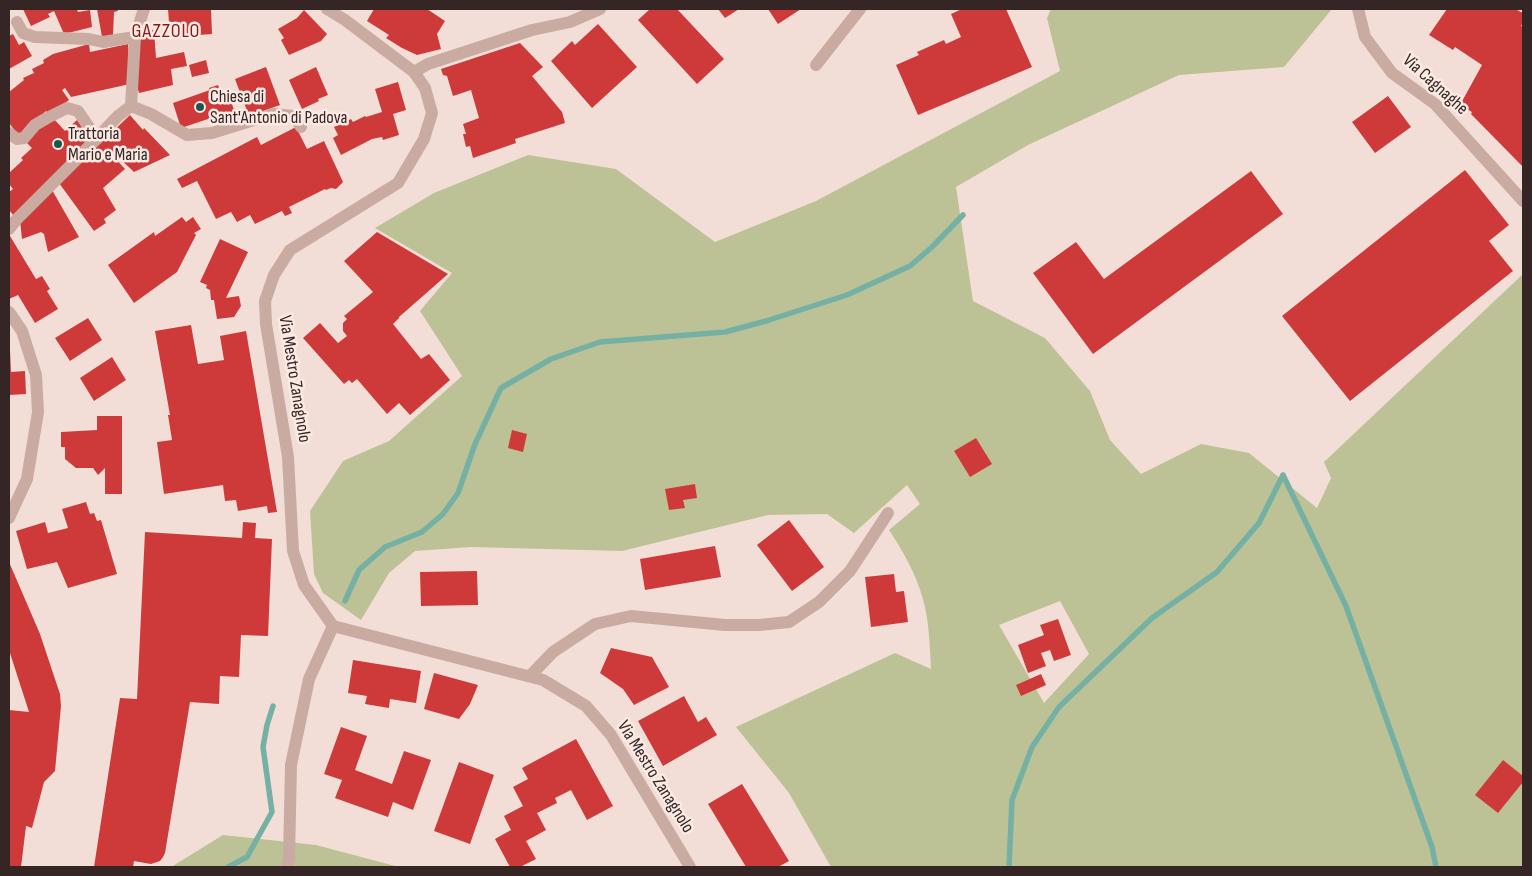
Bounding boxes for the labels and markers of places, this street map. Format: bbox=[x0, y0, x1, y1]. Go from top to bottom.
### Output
place label: Chiesa di Sant'Antonio di Padova bbox=[210, 86, 347, 128]
marker: Chiesa di Sant'Antonio di Padova bbox=[194, 101, 206, 113]
place label: Trattoria Mario e Maria bbox=[68, 123, 148, 166]
marker: Trattoria Mario e Maria bbox=[52, 138, 64, 150]

